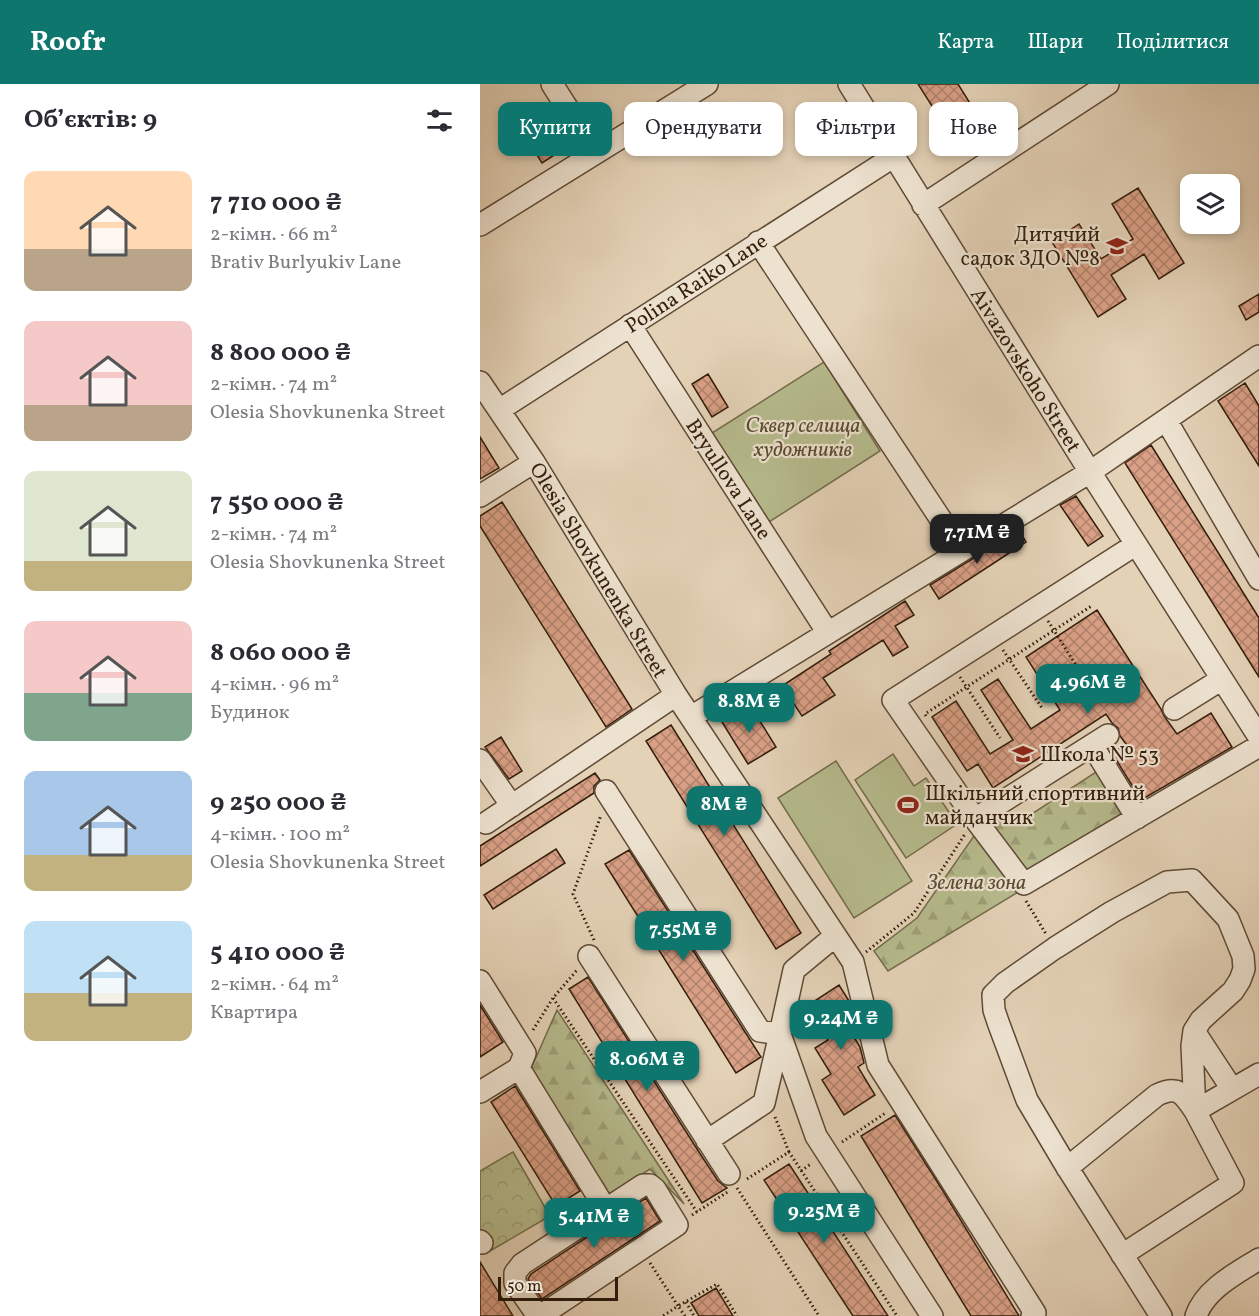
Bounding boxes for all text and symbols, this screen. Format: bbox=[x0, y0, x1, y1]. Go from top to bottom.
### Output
text: Roofr bbox=[30, 23, 105, 62]
text: Карта bbox=[937, 28, 994, 57]
text: Шари bbox=[1027, 28, 1083, 57]
text: Поділитися bbox=[1116, 28, 1229, 57]
text: Об’єктів: 9 bbox=[24, 102, 157, 138]
chip: Купити bbox=[498, 102, 612, 156]
chip: Орендувати bbox=[624, 102, 783, 156]
chip: Фільтри bbox=[795, 102, 917, 156]
chip: Нове bbox=[929, 102, 1018, 156]
icon: filters bbox=[423, 104, 456, 137]
map controls bbox=[1180, 174, 1240, 234]
button: layers bbox=[1180, 174, 1240, 234]
text: 7 710 000 ₴ bbox=[210, 185, 342, 221]
icon: home bbox=[72, 195, 144, 267]
text: 2-кімн. · 66 m² bbox=[210, 221, 338, 249]
place label: Дитячий садок ЗДО №8 bbox=[961, 221, 1100, 274]
street label: Polina Raiko Lane bbox=[620, 227, 774, 341]
school or university icon: Дитячий садок ЗДО №8 bbox=[1105, 234, 1129, 258]
text: Brativ Burlyukiv Lane bbox=[210, 249, 401, 277]
street label: Aivazovskoho Street bbox=[962, 283, 1087, 459]
text: 8 800 000 ₴ bbox=[210, 335, 351, 371]
icon: home bbox=[72, 345, 144, 417]
text: 2-кімн. · 74 m² bbox=[210, 371, 337, 399]
text: Olesia Shovkunenka Street bbox=[210, 399, 445, 427]
park label: Сквер селища художників bbox=[746, 412, 860, 465]
street label: Bryullova Lane bbox=[678, 414, 778, 546]
street label: Olesia Shovkunenka Street bbox=[522, 457, 674, 684]
text: 7 550 000 ₴ bbox=[210, 485, 344, 521]
icon: home bbox=[72, 495, 144, 567]
pin: 7.71M ₴ bbox=[922, 514, 1032, 565]
text: 7.71M ₴ bbox=[944, 519, 1010, 547]
text: 2-кімн. · 74 m² bbox=[210, 521, 337, 549]
text: Olesia Shovkunenka Street bbox=[210, 549, 445, 577]
text: 8 060 000 ₴ bbox=[210, 635, 351, 671]
icon: home bbox=[72, 645, 144, 717]
pin: 4.96M ₴ bbox=[1033, 664, 1143, 715]
text: 4.96M ₴ bbox=[1050, 669, 1126, 697]
text: 4-кімн. · 96 m² bbox=[210, 671, 339, 699]
pin: 8.8M ₴ bbox=[700, 683, 798, 734]
text: 8.8M ₴ bbox=[717, 688, 781, 716]
text: Будинок bbox=[210, 699, 290, 727]
place label: Школа № 53 bbox=[1040, 741, 1159, 770]
school or university icon: Школа № 53 bbox=[1011, 742, 1035, 766]
place label: Шкільний спортивний майданчик bbox=[925, 780, 1145, 833]
text: 9 250 000 ₴ bbox=[210, 785, 347, 821]
pin: 8M ₴ bbox=[688, 786, 760, 837]
text: 8M ₴ bbox=[701, 791, 747, 819]
sports icon: Шкільний спортивний майданчик bbox=[896, 793, 920, 817]
icon: home bbox=[72, 795, 144, 867]
text: 4-кімн. · 100 m² bbox=[210, 821, 350, 849]
text: Olesia Shovkunenka Street bbox=[210, 849, 445, 877]
park label: Зелена зона bbox=[927, 869, 1026, 898]
pin: 7.55M ₴ bbox=[628, 911, 738, 962]
text: 7.55M ₴ bbox=[649, 916, 717, 944]
text: 5 410 000 ₴ bbox=[210, 935, 345, 971]
icon: home bbox=[72, 945, 144, 1017]
text: 2-кімн. · 64 m² bbox=[210, 971, 339, 999]
text: Квартира bbox=[210, 999, 298, 1027]
pin: 9.24M ₴ bbox=[786, 1000, 896, 1051]
text: 9.24M ₴ bbox=[804, 1005, 878, 1033]
pin: 8.06M ₴ bbox=[592, 1041, 702, 1092]
text: 8.06M ₴ bbox=[609, 1046, 685, 1074]
pin: 9.25M ₴ bbox=[769, 1193, 879, 1244]
pin: 5.41M ₴ bbox=[539, 1198, 649, 1249]
text: 9.25M ₴ bbox=[788, 1198, 860, 1226]
text: 5.41M ₴ bbox=[558, 1203, 630, 1231]
scale bar bbox=[498, 1274, 618, 1302]
text: 50 m bbox=[507, 1276, 541, 1298]

